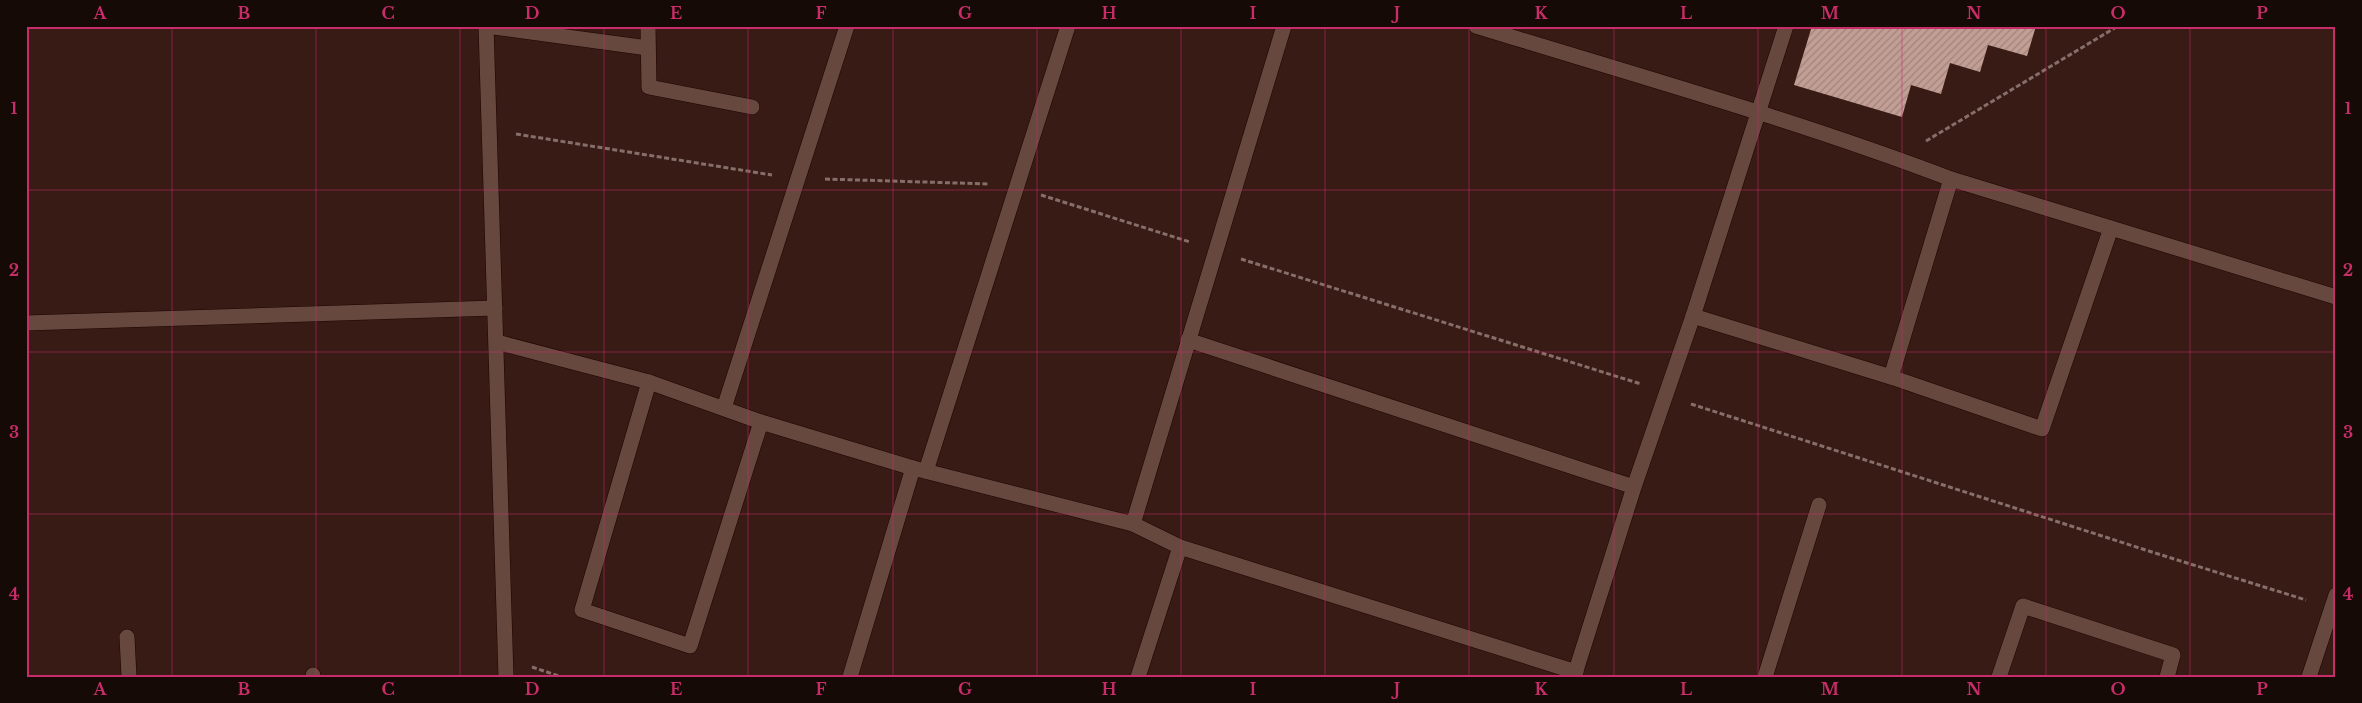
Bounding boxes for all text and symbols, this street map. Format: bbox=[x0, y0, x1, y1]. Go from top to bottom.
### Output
text: A bbox=[93, 3, 108, 23]
text: B bbox=[238, 3, 251, 23]
text: C bbox=[381, 3, 395, 23]
text: D bbox=[525, 3, 539, 23]
text: E bbox=[670, 3, 682, 23]
text: F bbox=[815, 3, 827, 23]
text: G bbox=[958, 3, 972, 23]
text: H bbox=[1101, 3, 1117, 23]
text: I bbox=[1250, 3, 1257, 23]
text: J bbox=[1391, 3, 1400, 23]
text: K bbox=[1534, 3, 1548, 23]
text: L bbox=[1680, 3, 1692, 23]
text: M bbox=[1821, 3, 1839, 23]
text: N bbox=[1966, 3, 1982, 23]
text: O bbox=[2110, 3, 2126, 23]
text: P bbox=[2256, 3, 2268, 23]
text: 1 bbox=[11, 98, 18, 118]
text: 1 bbox=[2345, 98, 2352, 118]
text: 2 bbox=[9, 260, 19, 280]
text: 2 bbox=[2343, 260, 2353, 280]
text: 3 bbox=[9, 422, 19, 442]
text: 3 bbox=[2343, 422, 2353, 442]
text: 4 bbox=[9, 584, 19, 604]
text: 4 bbox=[2343, 584, 2353, 604]
text: A bbox=[93, 679, 108, 699]
text: B bbox=[238, 679, 251, 699]
text: C bbox=[381, 679, 395, 699]
text: D bbox=[525, 679, 539, 699]
text: E bbox=[670, 679, 682, 699]
text: F bbox=[815, 679, 827, 699]
text: G bbox=[958, 679, 972, 699]
text: H bbox=[1101, 679, 1117, 699]
text: I bbox=[1250, 679, 1257, 699]
text: J bbox=[1391, 679, 1400, 699]
text: K bbox=[1534, 679, 1548, 699]
text: L bbox=[1680, 679, 1692, 699]
text: M bbox=[1821, 679, 1839, 699]
text: N bbox=[1966, 679, 1982, 699]
text: O bbox=[2110, 679, 2126, 699]
text: P bbox=[2256, 679, 2268, 699]

